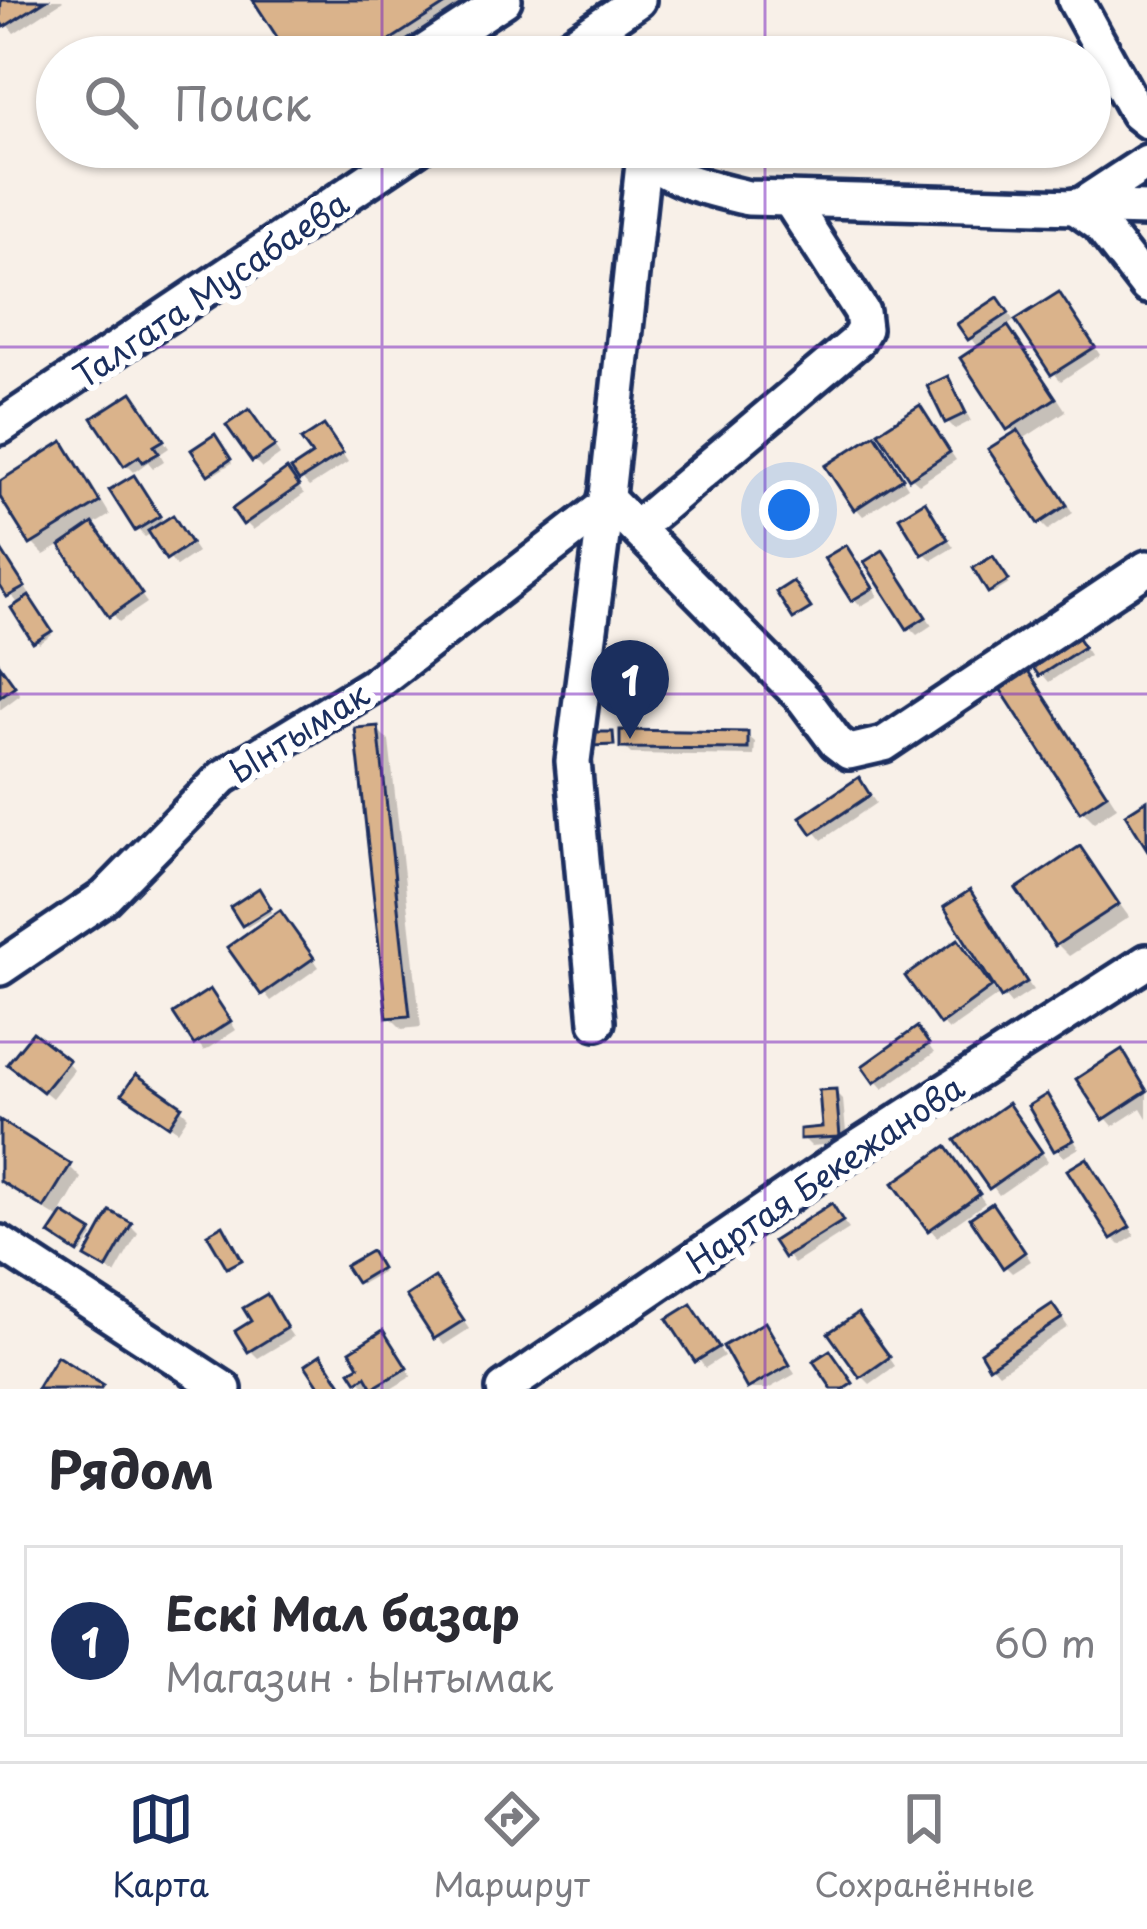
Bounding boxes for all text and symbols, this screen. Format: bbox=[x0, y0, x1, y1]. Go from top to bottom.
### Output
search box bbox=[36, 36, 1111, 168]
text: Поиск bbox=[174, 68, 311, 136]
icon: search bbox=[78, 69, 144, 135]
street label: Талгата Мусабаева bbox=[62, 177, 358, 399]
your location bbox=[759, 480, 819, 540]
pin: 1 bbox=[591, 640, 669, 739]
street label: Ынтымак bbox=[218, 668, 378, 794]
street label: Нартая Бекежанова bbox=[675, 1061, 974, 1285]
text: Рядом bbox=[48, 1429, 214, 1506]
text: Ескі Мал базар bbox=[165, 1578, 520, 1646]
text: 1 bbox=[81, 1612, 99, 1671]
text: 60 m bbox=[994, 1612, 1096, 1671]
text: Магазин · Ынтымак bbox=[165, 1646, 553, 1705]
tab: Карта bbox=[112, 1786, 209, 1908]
tab: Маршрут bbox=[434, 1786, 590, 1908]
tab: Сохранённые bbox=[814, 1786, 1035, 1908]

